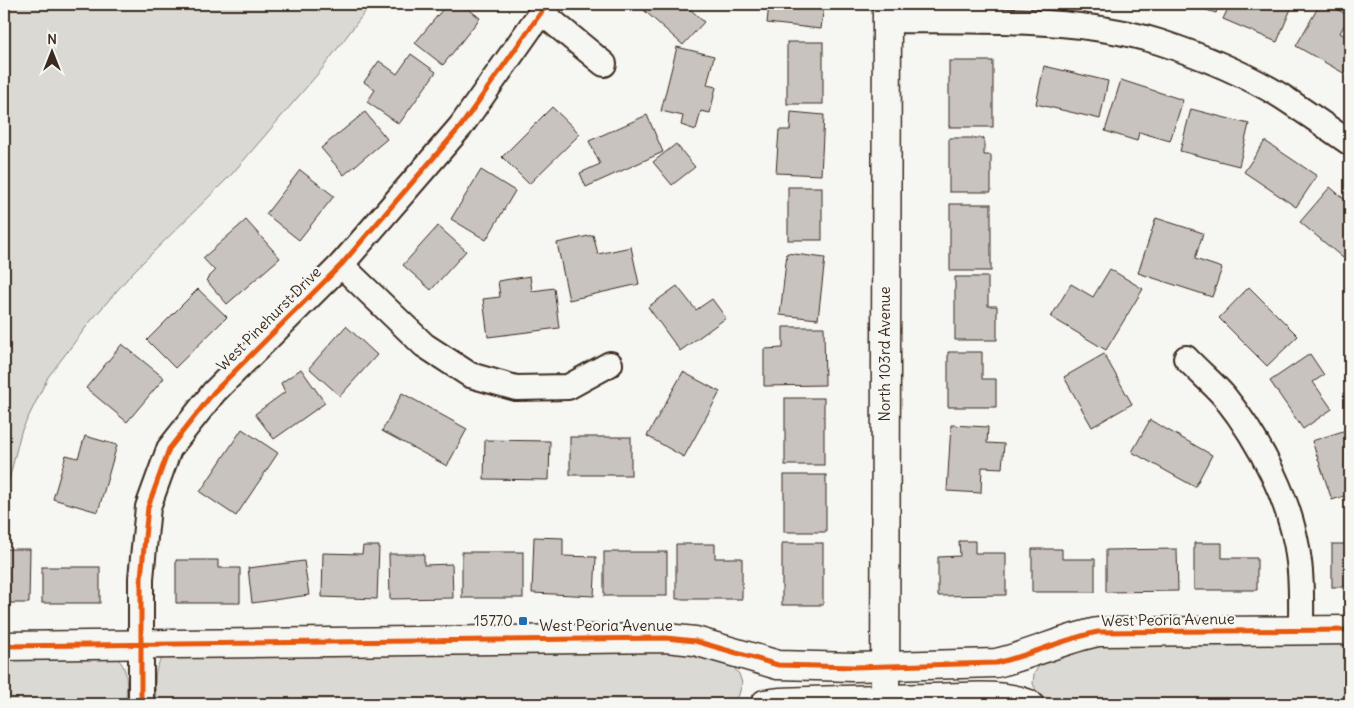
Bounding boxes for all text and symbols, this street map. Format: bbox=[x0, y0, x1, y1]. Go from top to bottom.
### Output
north arrow bbox=[28, 28, 78, 78]
text: N bbox=[47, 30, 57, 48]
street label: West Pinehurst Drive bbox=[212, 262, 325, 375]
street label: North 103rd Avenue bbox=[875, 286, 894, 422]
street label: West Peoria Avenue bbox=[1101, 609, 1235, 630]
place label: 15770 bbox=[474, 611, 513, 630]
marker: 15770 bbox=[517, 615, 529, 627]
street label: West Peoria Avenue bbox=[539, 616, 673, 635]

